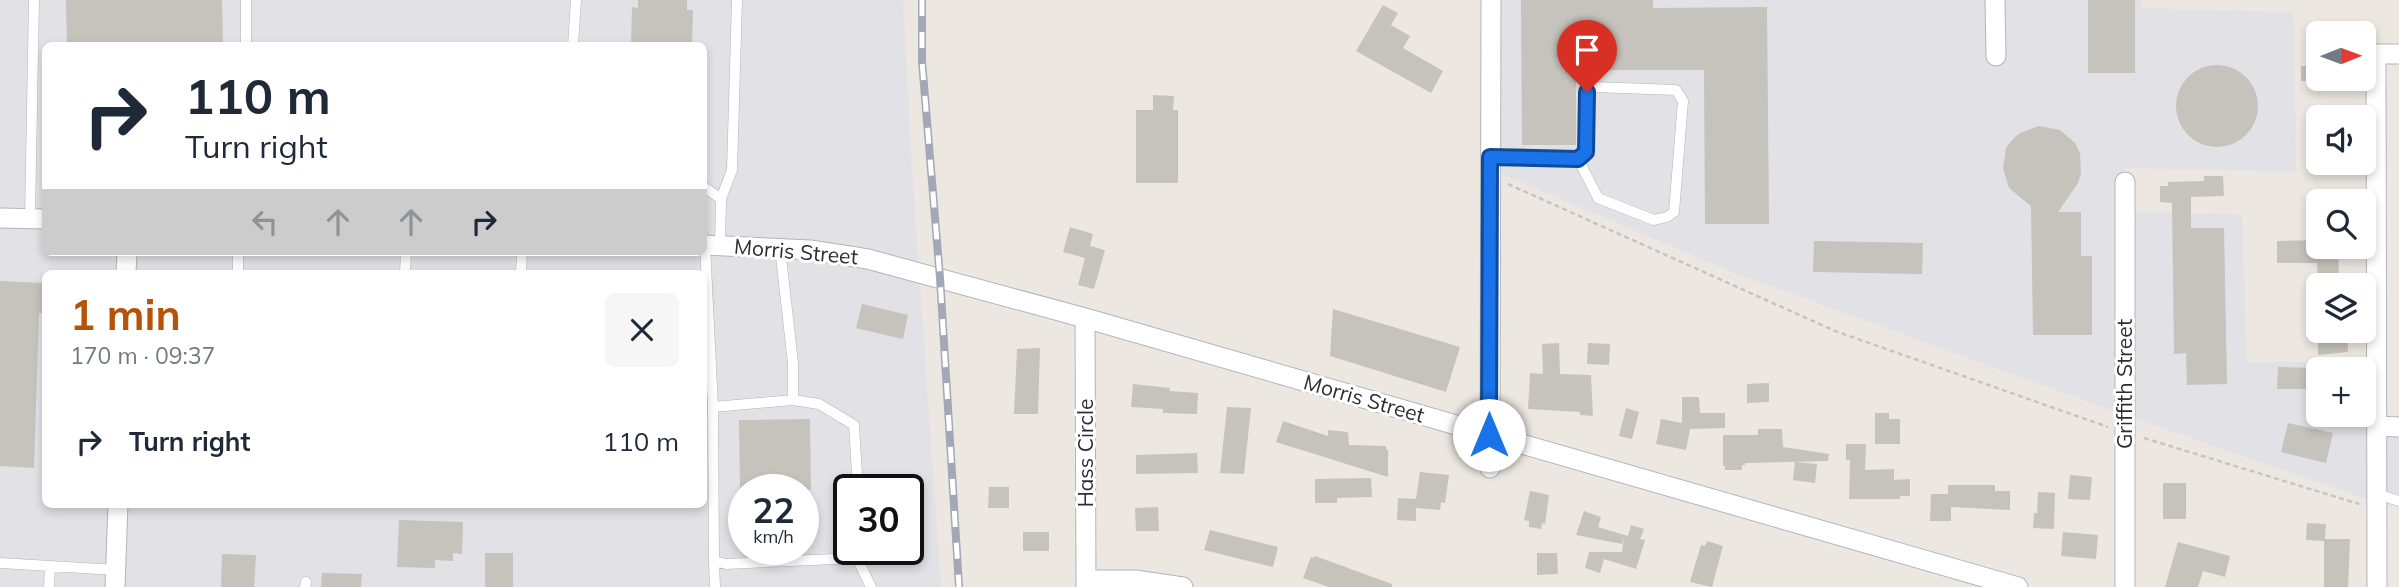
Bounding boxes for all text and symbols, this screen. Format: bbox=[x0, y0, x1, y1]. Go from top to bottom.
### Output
pin bbox=[1557, 20, 1617, 92]
north arrow bbox=[2306, 21, 2376, 91]
map controls bbox=[2306, 21, 2376, 427]
icon: arrive bbox=[1568, 31, 1606, 69]
text: 110 m bbox=[185, 65, 331, 126]
icon: right bbox=[70, 70, 161, 161]
button: sound bbox=[2306, 105, 2376, 175]
text: Turn right bbox=[185, 126, 328, 166]
button: search bbox=[2306, 189, 2376, 259]
icon: left bbox=[246, 203, 284, 241]
icon: ahead bbox=[319, 203, 357, 241]
icon: ahead bbox=[392, 203, 430, 241]
icon: right bbox=[465, 203, 503, 241]
street label: Morris Street bbox=[733, 233, 859, 269]
button: layers bbox=[2306, 273, 2376, 343]
text: 1 min bbox=[70, 288, 181, 341]
button: close bbox=[605, 293, 679, 367]
street label: Griffith Street bbox=[2111, 319, 2137, 449]
text: 170 m · 09:37 bbox=[70, 341, 215, 370]
button: + bbox=[2306, 357, 2376, 427]
street label: Morris Street bbox=[1301, 368, 1428, 428]
position arrow bbox=[1452, 398, 1526, 472]
street label: Hass Circle bbox=[1072, 399, 1098, 507]
icon: right bbox=[70, 423, 108, 461]
text: Turn right bbox=[129, 425, 250, 458]
text: 110 m bbox=[603, 425, 679, 458]
speed limit sign: 30 bbox=[833, 474, 924, 565]
text: 22 bbox=[752, 488, 795, 532]
text: km/h bbox=[753, 525, 794, 548]

